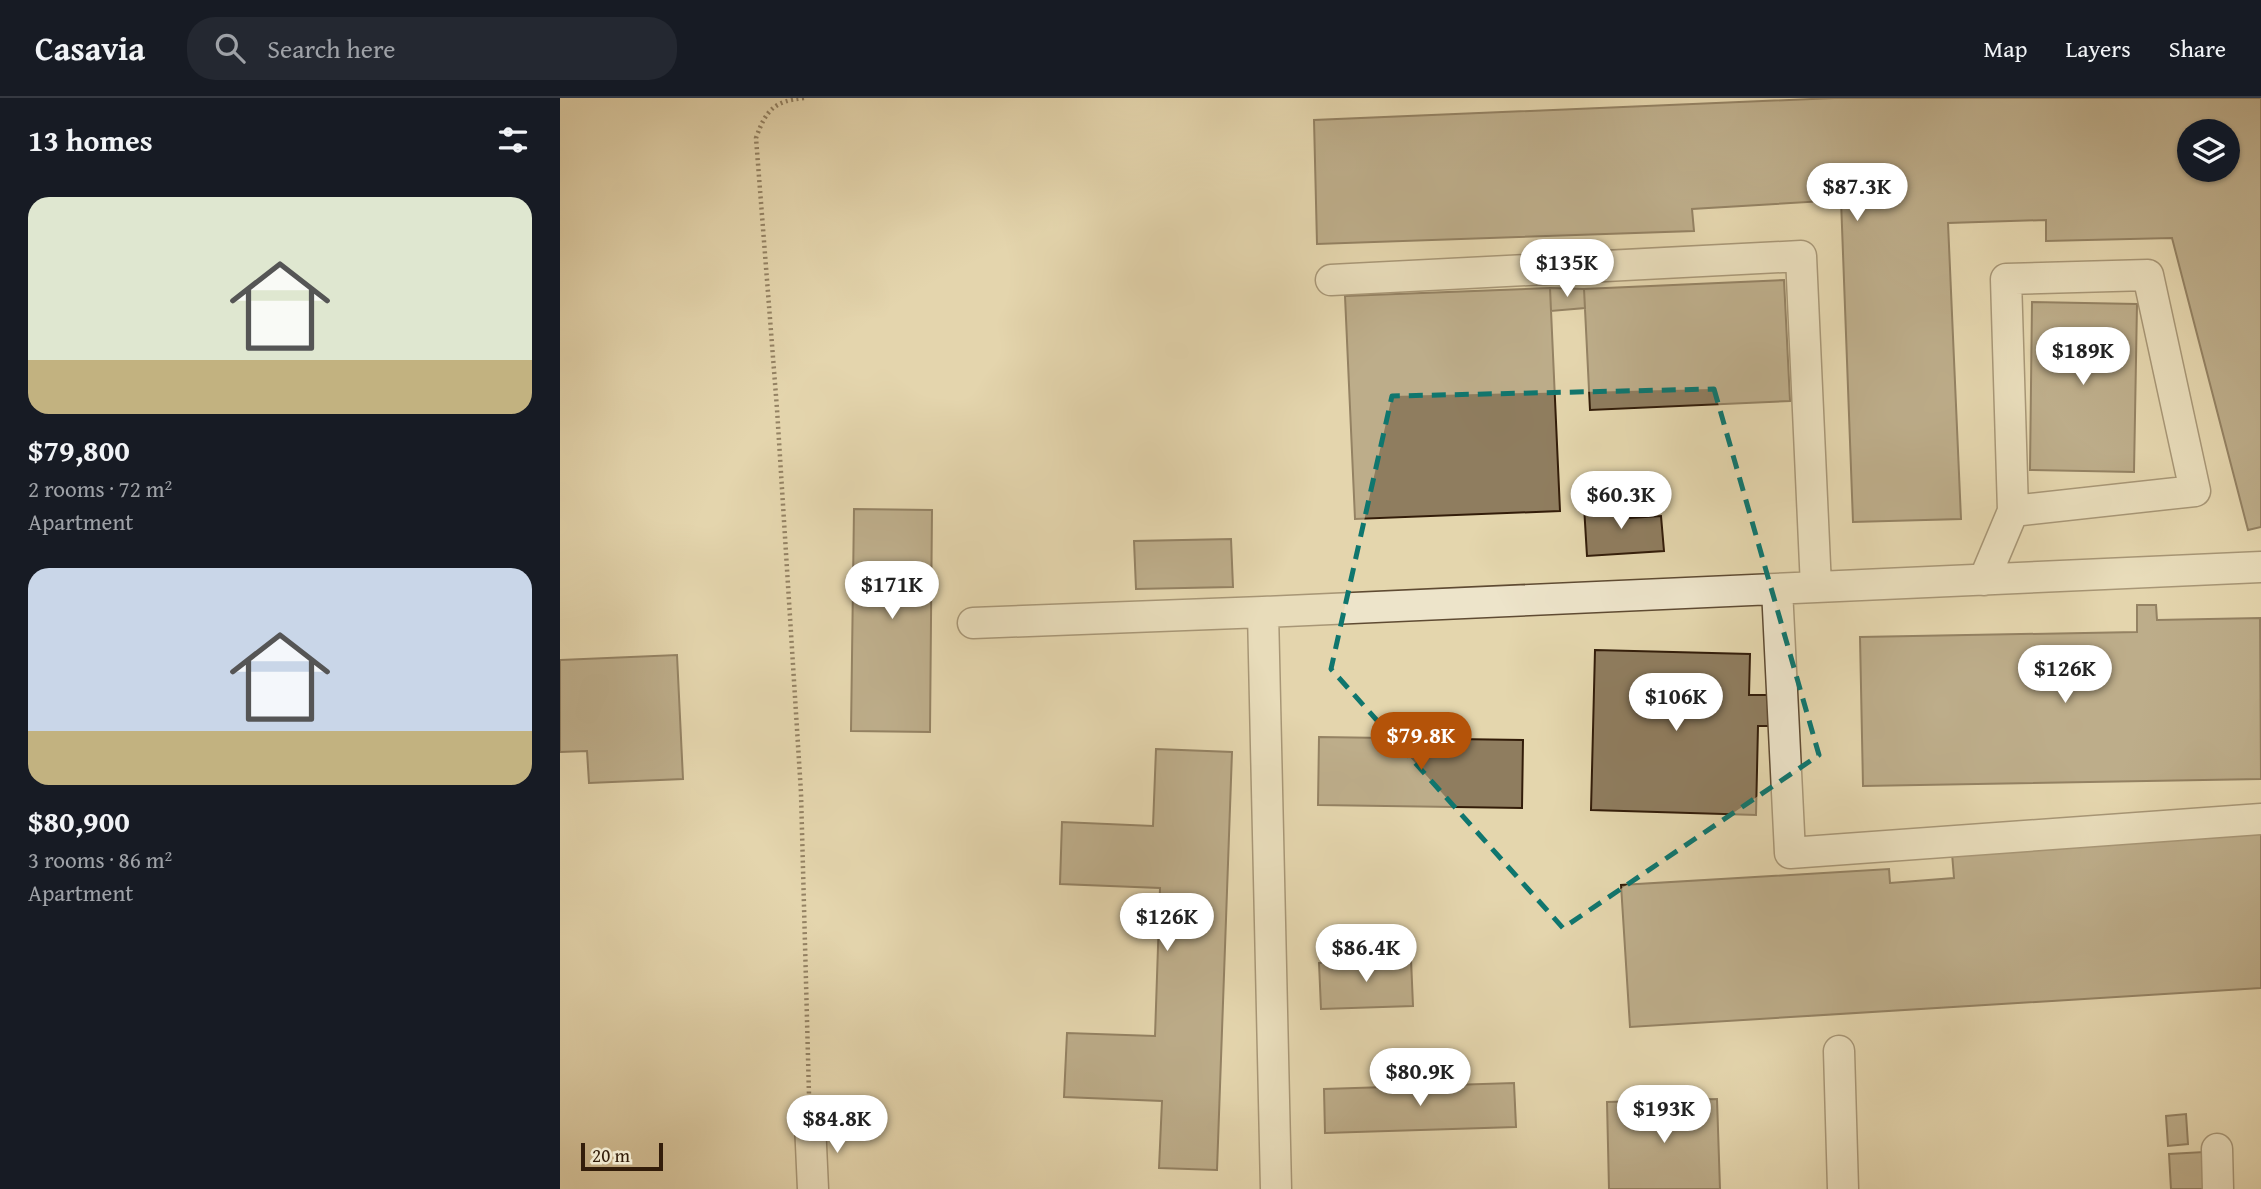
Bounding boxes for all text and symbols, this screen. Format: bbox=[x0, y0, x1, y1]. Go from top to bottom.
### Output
search box bbox=[187, 17, 677, 80]
text: Casavia bbox=[35, 24, 145, 72]
icon: search bbox=[211, 29, 249, 67]
text: Search here bbox=[267, 29, 396, 68]
text: Map bbox=[1984, 31, 2027, 66]
text: Layers bbox=[2065, 31, 2131, 66]
text: Share bbox=[2169, 31, 2226, 66]
text: 13 homes bbox=[28, 118, 153, 162]
map controls bbox=[2177, 119, 2240, 182]
button: layers bbox=[2177, 119, 2240, 182]
icon: filters bbox=[494, 121, 532, 159]
pin: $87.3K bbox=[1800, 164, 1914, 223]
text: $87.3K bbox=[1823, 169, 1891, 202]
pin: $135K bbox=[1518, 240, 1616, 299]
icon: home bbox=[217, 243, 343, 369]
text: $135K bbox=[1536, 245, 1598, 278]
pin: $189K bbox=[2034, 328, 2132, 387]
text: $189K bbox=[2052, 333, 2114, 366]
text: $79,800 bbox=[28, 428, 130, 472]
text: 2 rooms · 72 m² bbox=[28, 472, 172, 505]
pin: $60.3K bbox=[1564, 472, 1678, 531]
text: $60.3K bbox=[1587, 477, 1655, 510]
text: Apartment bbox=[28, 505, 133, 538]
pin: $171K bbox=[843, 561, 941, 621]
text: $171K bbox=[861, 567, 923, 600]
icon: home bbox=[217, 614, 343, 740]
pin: $126K bbox=[2016, 646, 2114, 705]
text: $126K bbox=[2034, 651, 2096, 684]
pin: $106K bbox=[1627, 674, 1725, 733]
text: $106K bbox=[1645, 679, 1707, 712]
pin: $79.8K bbox=[1364, 712, 1478, 772]
text: $79.8K bbox=[1387, 718, 1455, 751]
text: $80,900 bbox=[28, 799, 130, 843]
text: 3 rooms · 86 m² bbox=[28, 843, 172, 876]
text: Apartment bbox=[28, 876, 133, 909]
pin: $126K bbox=[1118, 894, 1216, 953]
text: $126K bbox=[1136, 899, 1198, 932]
pin: $86.4K bbox=[1309, 924, 1423, 984]
text: $86.4K bbox=[1332, 930, 1400, 963]
pin: $80.9K bbox=[1363, 1048, 1477, 1108]
text: $80.9K bbox=[1386, 1054, 1454, 1087]
pin: $193K bbox=[1615, 1086, 1713, 1145]
text: $193K bbox=[1633, 1091, 1695, 1124]
pin: $84.8K bbox=[780, 1096, 894, 1155]
text: $84.8K bbox=[803, 1101, 871, 1134]
scale bar bbox=[581, 1140, 663, 1172]
text: 20 m bbox=[592, 1141, 630, 1169]

